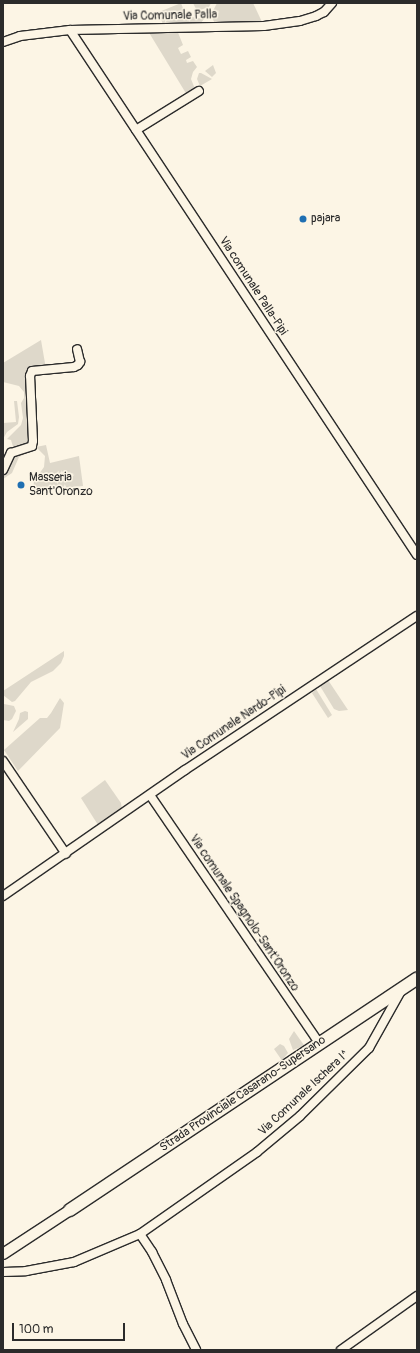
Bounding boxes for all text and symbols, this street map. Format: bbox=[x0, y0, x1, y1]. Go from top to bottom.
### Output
street label: Via Comunale Palla bbox=[123, 8, 217, 24]
place label: pajara bbox=[311, 212, 340, 226]
marker: pajara bbox=[298, 214, 308, 224]
street label: Via comunale Palla-Pipi bbox=[216, 234, 290, 338]
place label: Masseria Sant'Oronzo bbox=[29, 471, 93, 499]
marker: Masseria Sant'Oronzo bbox=[16, 480, 26, 490]
street label: Via Comunale Nardo-Pipi bbox=[179, 683, 289, 763]
street label: Via comunale Spagnolo-Sant'Oronzo bbox=[186, 832, 302, 994]
street label: Strada Provinciale Casarano-Supersano bbox=[157, 1033, 329, 1155]
street label: Via Comunale Ischera I^ bbox=[256, 1047, 352, 1139]
scale bar bbox=[14, 1315, 127, 1341]
text: 100 m bbox=[19, 1322, 53, 1337]

